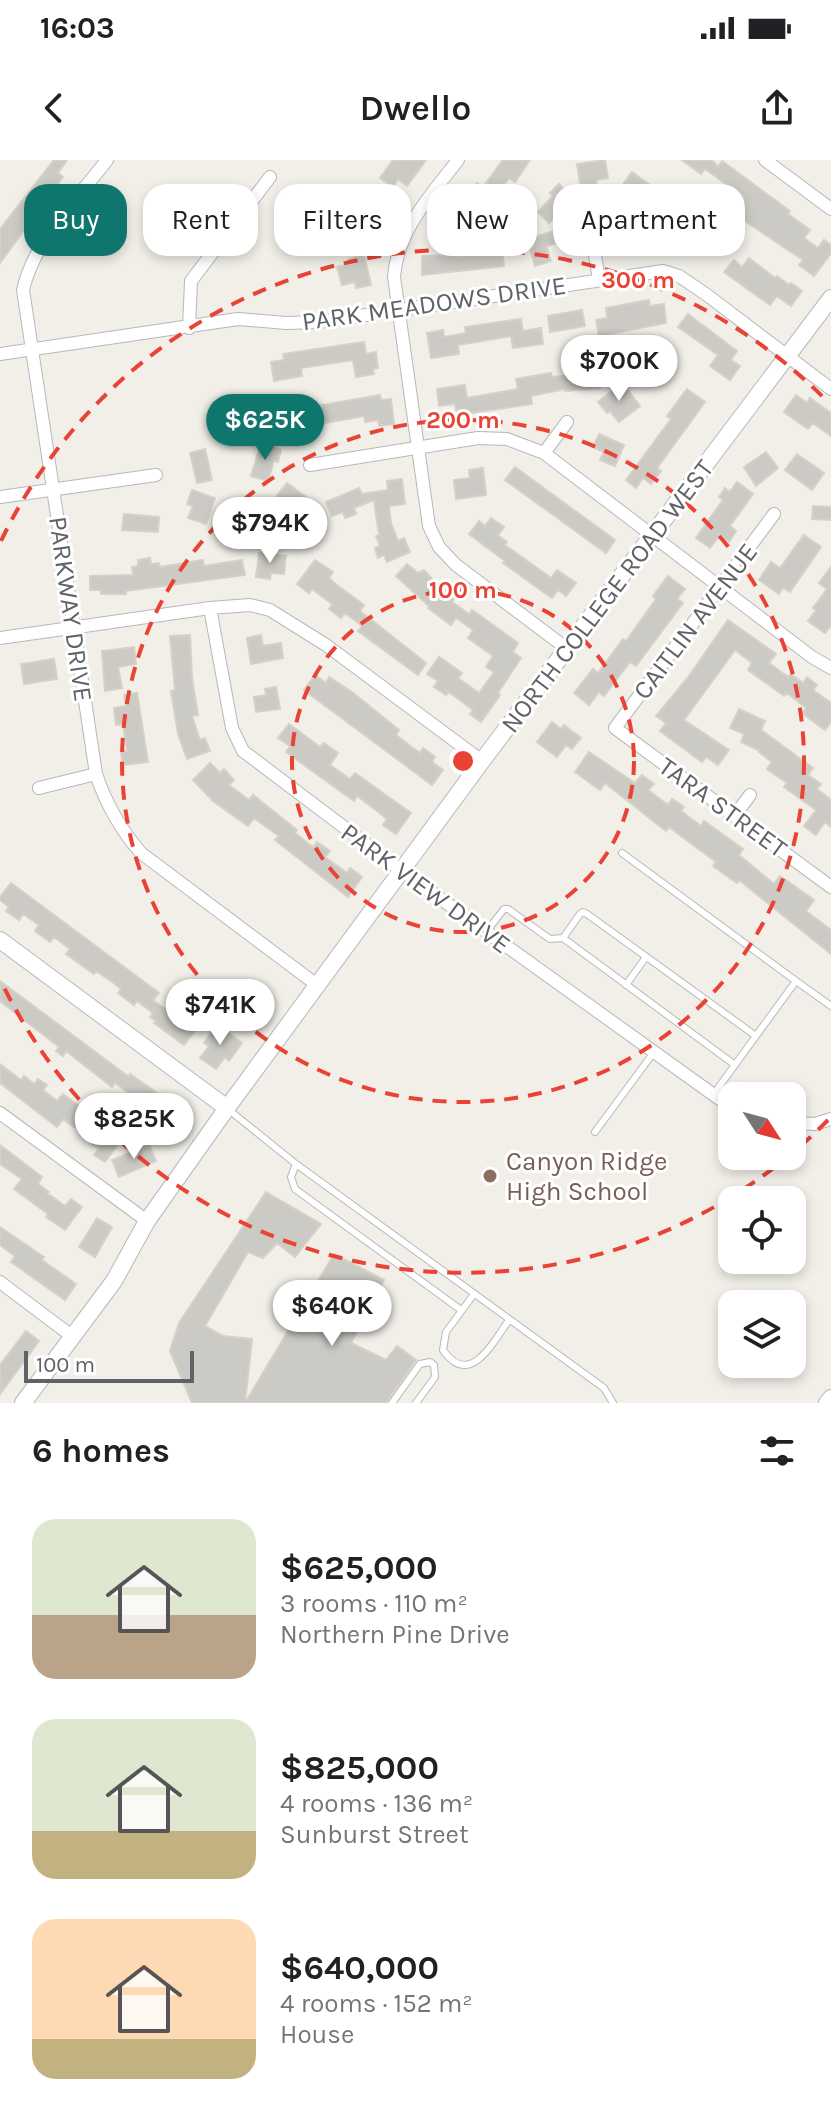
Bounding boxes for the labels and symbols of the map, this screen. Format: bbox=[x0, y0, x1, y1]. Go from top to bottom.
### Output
text: 300 m bbox=[601, 266, 675, 294]
street label: PARK MEADOWS DRIVE bbox=[300, 270, 568, 337]
pin: $700K bbox=[563, 335, 675, 403]
pin: $625K bbox=[209, 394, 321, 462]
text: 200 m bbox=[426, 406, 500, 434]
street label: NORTH COLLEGE ROAD WEST bbox=[495, 454, 720, 739]
pin: $794K bbox=[214, 497, 326, 565]
street label: PARKWAY DRIVE bbox=[42, 514, 99, 704]
street label: CAITLIN AVENUE bbox=[627, 537, 764, 705]
text: 100 m bbox=[429, 576, 497, 604]
centre of rings bbox=[449, 747, 477, 775]
street label: TARA STREET bbox=[653, 751, 793, 864]
street label: PARK VIEW DRIVE bbox=[335, 817, 516, 960]
pin: $741K bbox=[164, 979, 276, 1047]
north arrow bbox=[718, 1082, 806, 1170]
pin: $825K bbox=[78, 1093, 190, 1161]
place label: Canyon Ridge High School bbox=[506, 1146, 667, 1207]
marker: Canyon Ridge High School bbox=[481, 1167, 499, 1185]
pin: $640K bbox=[276, 1280, 388, 1348]
scale bar bbox=[24, 1347, 194, 1383]

